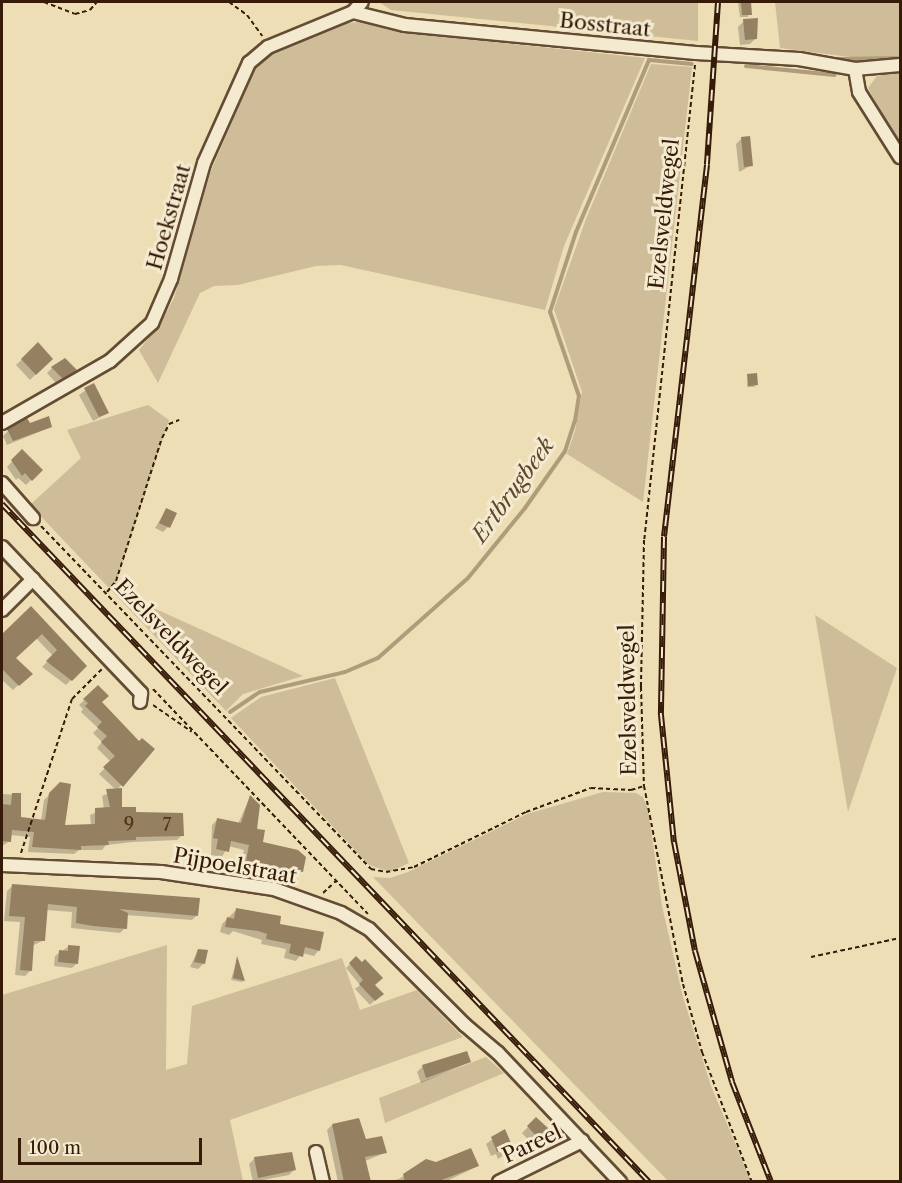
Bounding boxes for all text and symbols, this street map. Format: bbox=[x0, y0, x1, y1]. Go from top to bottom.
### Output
street label: Bosstraat bbox=[558, 8, 652, 42]
street label: Ezelsveldwegel bbox=[644, 137, 684, 291]
street label: Hoekstraat bbox=[142, 161, 196, 273]
water label: Ertbrugbeek bbox=[466, 433, 560, 547]
street label: Ezelsveldwegel bbox=[109, 574, 233, 700]
street label: Ezelsveldwegel bbox=[614, 624, 642, 776]
house number: 9 bbox=[124, 813, 134, 835]
house number: 7 bbox=[163, 814, 171, 836]
street label: Pijpoelstraat bbox=[171, 843, 299, 889]
street label: Pareel bbox=[498, 1119, 566, 1169]
scale bar bbox=[21, 1126, 206, 1164]
text: 100 m bbox=[29, 1137, 81, 1159]

